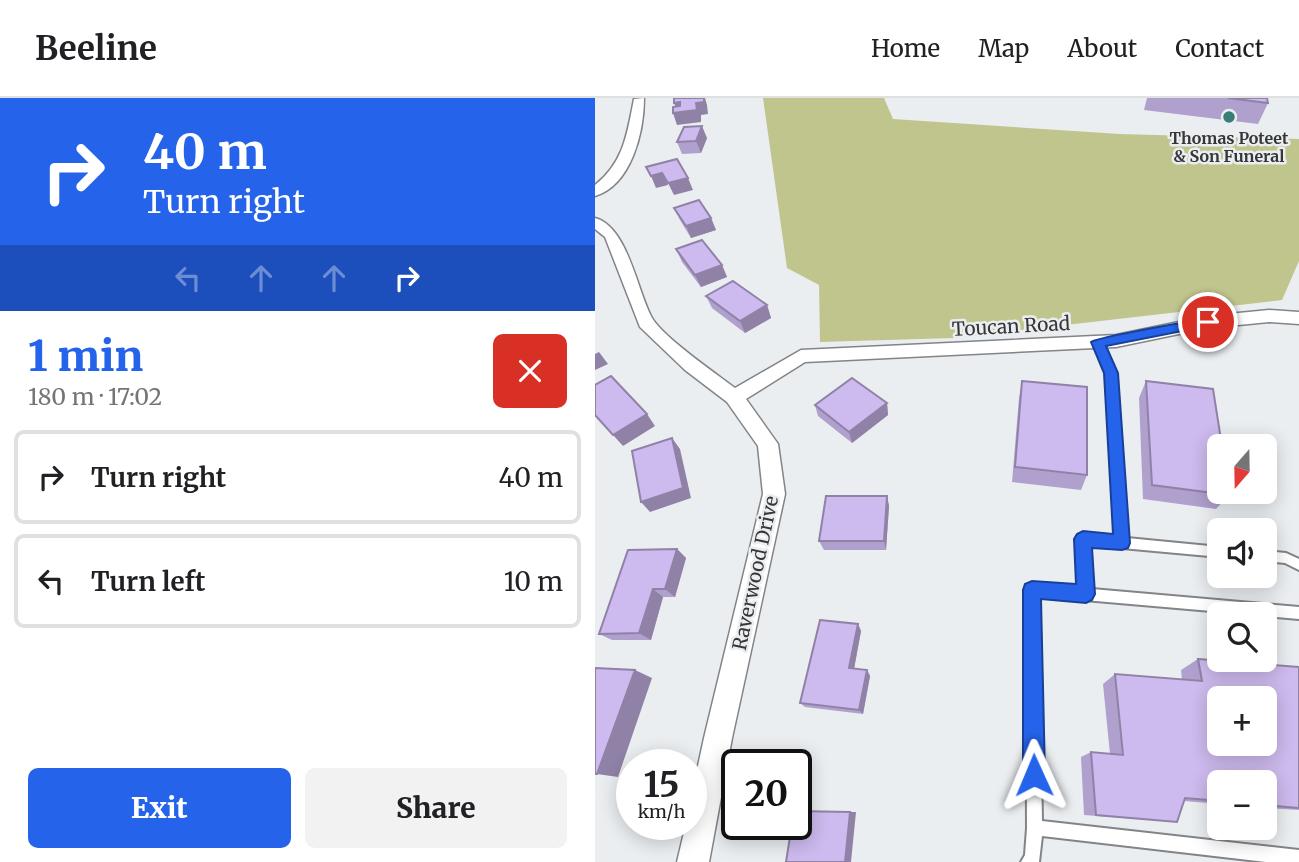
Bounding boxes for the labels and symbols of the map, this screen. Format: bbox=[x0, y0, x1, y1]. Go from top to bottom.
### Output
marker: Thomas Poteet & Son Funeral bbox=[1221, 109, 1237, 125]
place label: Thomas Poteet & Son Funeral bbox=[1170, 128, 1289, 166]
pin bbox=[1178, 292, 1238, 352]
street label: Toucan Road bbox=[951, 311, 1071, 341]
north arrow bbox=[1207, 434, 1277, 504]
street label: Raverwood Drive bbox=[727, 494, 783, 652]
position arrow bbox=[997, 738, 1071, 812]
speed limit sign: 20 bbox=[721, 749, 812, 840]

